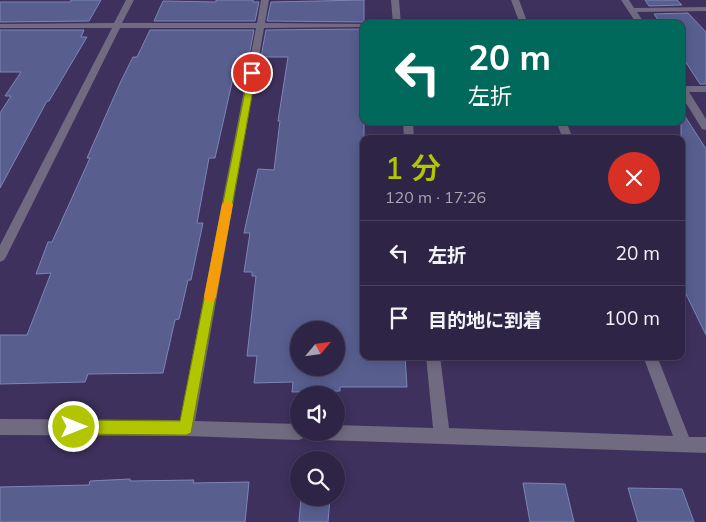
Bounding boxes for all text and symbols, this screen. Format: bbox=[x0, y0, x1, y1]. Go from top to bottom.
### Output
text: 20 m bbox=[468, 35, 551, 79]
icon: left bbox=[385, 40, 450, 105]
pin bbox=[231, 52, 273, 94]
icon: arrive bbox=[238, 59, 266, 87]
text: 左折 bbox=[468, 82, 512, 110]
text: 1 分 bbox=[385, 149, 441, 187]
button: close bbox=[608, 152, 660, 204]
text: 120 m · 17:26 bbox=[385, 187, 486, 207]
icon: left bbox=[385, 239, 413, 267]
text: 20 m bbox=[616, 241, 660, 265]
text: 左折 bbox=[428, 243, 466, 267]
icon: arrive bbox=[385, 304, 413, 332]
text: 100 m bbox=[604, 306, 660, 330]
text: 目的地に到着 bbox=[428, 308, 542, 332]
north arrow bbox=[290, 321, 345, 376]
map controls bbox=[290, 321, 345, 506]
button: sound bbox=[290, 386, 345, 441]
position arrow bbox=[47, 400, 99, 452]
button: search bbox=[290, 451, 345, 506]

